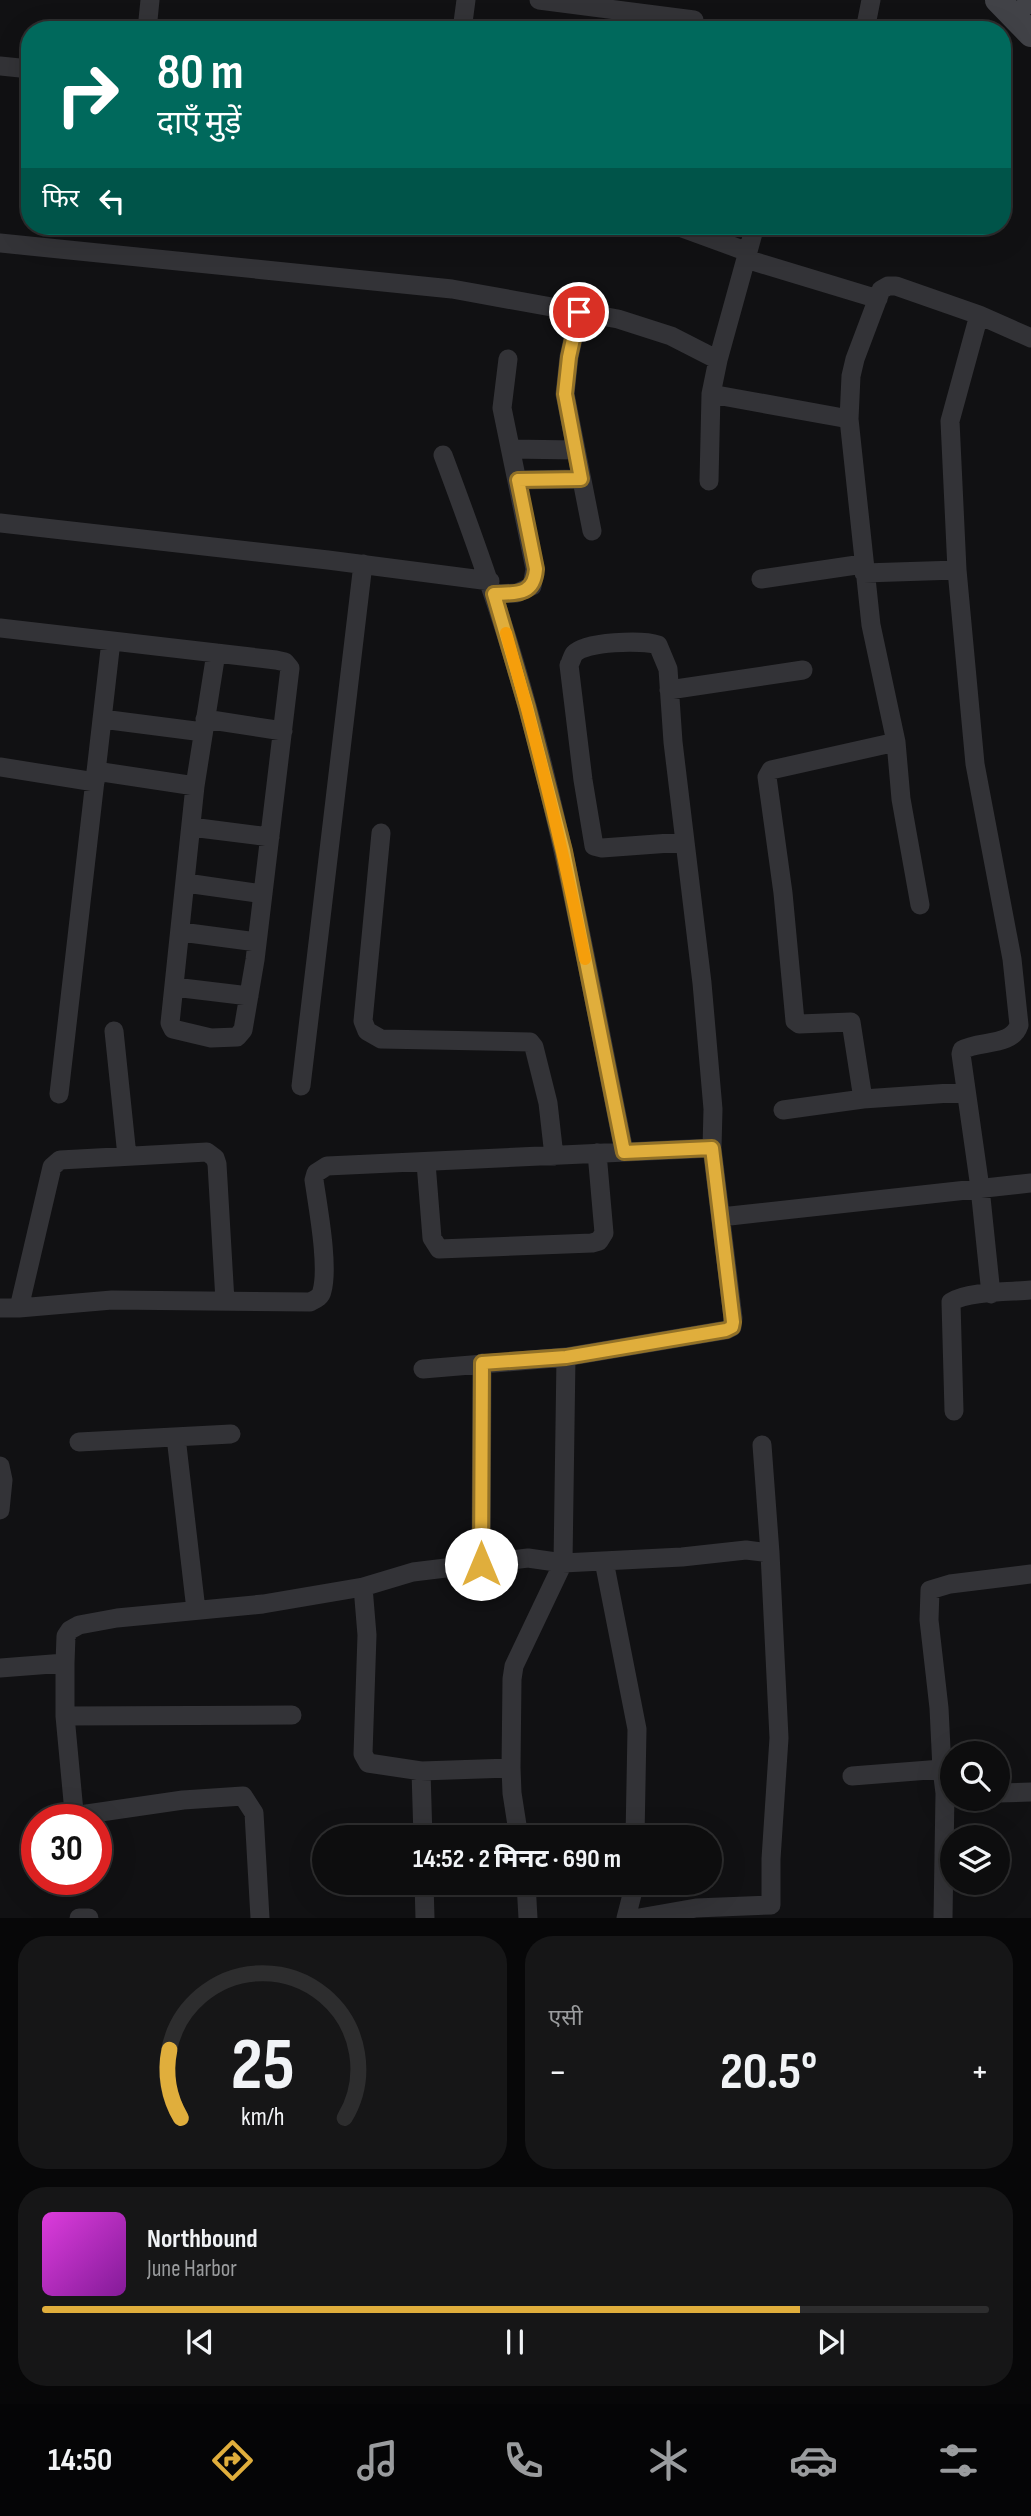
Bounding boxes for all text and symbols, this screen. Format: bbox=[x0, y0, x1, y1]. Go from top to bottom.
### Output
text: 80 m bbox=[157, 44, 244, 103]
icon: right bbox=[42, 49, 133, 140]
text: दाएँ मुड़ें bbox=[157, 104, 241, 143]
icon: left bbox=[93, 182, 131, 220]
text: फिर bbox=[42, 184, 79, 215]
pin bbox=[549, 282, 609, 342]
icon: arrive bbox=[560, 293, 598, 331]
position arrow bbox=[444, 1527, 518, 1601]
map controls bbox=[940, 1741, 1010, 1895]
button: search bbox=[940, 1741, 1010, 1811]
speed limit sign: 30 bbox=[21, 1804, 112, 1895]
button: layers bbox=[940, 1825, 1010, 1895]
text: 14:52 · 2 मिनट · 690 m bbox=[413, 1844, 621, 1875]
text: एसी bbox=[549, 2004, 583, 2032]
text: 25 bbox=[230, 2023, 294, 2111]
text: 20.5° bbox=[720, 2041, 817, 2104]
text: − bbox=[549, 2050, 567, 2095]
text: + bbox=[970, 2050, 989, 2095]
text: km/h bbox=[241, 2102, 284, 2133]
text: Northbound bbox=[147, 2224, 258, 2255]
text: June Harbor bbox=[147, 2255, 237, 2283]
icon: previous bbox=[181, 2323, 219, 2361]
icon: pause bbox=[496, 2323, 534, 2361]
icon: next bbox=[812, 2323, 850, 2361]
icon: directions bbox=[208, 2436, 257, 2485]
icon: music bbox=[353, 2436, 402, 2485]
icon: phone bbox=[499, 2436, 548, 2485]
icon: climate bbox=[644, 2436, 693, 2485]
icon: car bbox=[789, 2436, 838, 2485]
icon: filters bbox=[934, 2436, 983, 2485]
text: 14:50 bbox=[48, 2441, 112, 2480]

